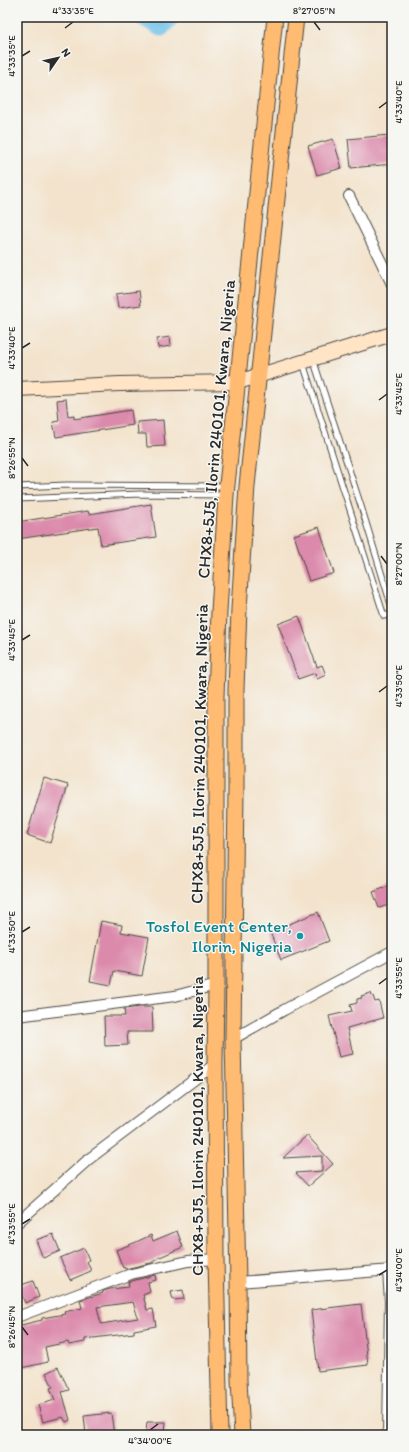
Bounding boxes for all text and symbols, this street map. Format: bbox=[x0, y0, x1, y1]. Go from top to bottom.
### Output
text: 4°33'35"E bbox=[52, 4, 94, 17]
text: 8°27'05"N bbox=[293, 4, 335, 17]
text: 4°33'35"E bbox=[5, 35, 18, 77]
north arrow bbox=[38, 38, 78, 78]
text: N bbox=[58, 46, 73, 59]
text: 4°33'40"E bbox=[392, 80, 405, 124]
street label: CHX8+5J5, Ilorin 240101, Kwara, Nigeria bbox=[193, 279, 239, 579]
text: 4°33'40"E bbox=[5, 326, 18, 370]
text: 4°33'45"E bbox=[392, 372, 405, 415]
text: 8°26'55"N bbox=[5, 437, 18, 479]
text: 8°27'00"N bbox=[392, 542, 405, 586]
street label: CHX8+5J5, Ilorin 240101, Kwara, Nigeria bbox=[186, 604, 212, 904]
text: 4°33'45"E bbox=[5, 618, 18, 661]
text: 4°33'50"E bbox=[392, 664, 405, 707]
text: 4°33'50"E bbox=[5, 910, 18, 953]
place label: Tosfol Event Center, Ilorin, Nigeria bbox=[146, 916, 292, 956]
marker: Tosfol Event Center, Ilorin, Nigeria bbox=[295, 931, 305, 941]
text: 4°33'55"E bbox=[392, 957, 405, 999]
street label: CHX8+5J5, Ilorin 240101, Kwara, Nigeria bbox=[187, 976, 207, 1276]
text: 4°33'55"E bbox=[5, 1203, 18, 1245]
text: 4°34'00"E bbox=[392, 1248, 405, 1292]
text: 8°26'45"N bbox=[5, 1306, 18, 1348]
text: 4°34'00"E bbox=[128, 1434, 172, 1447]

